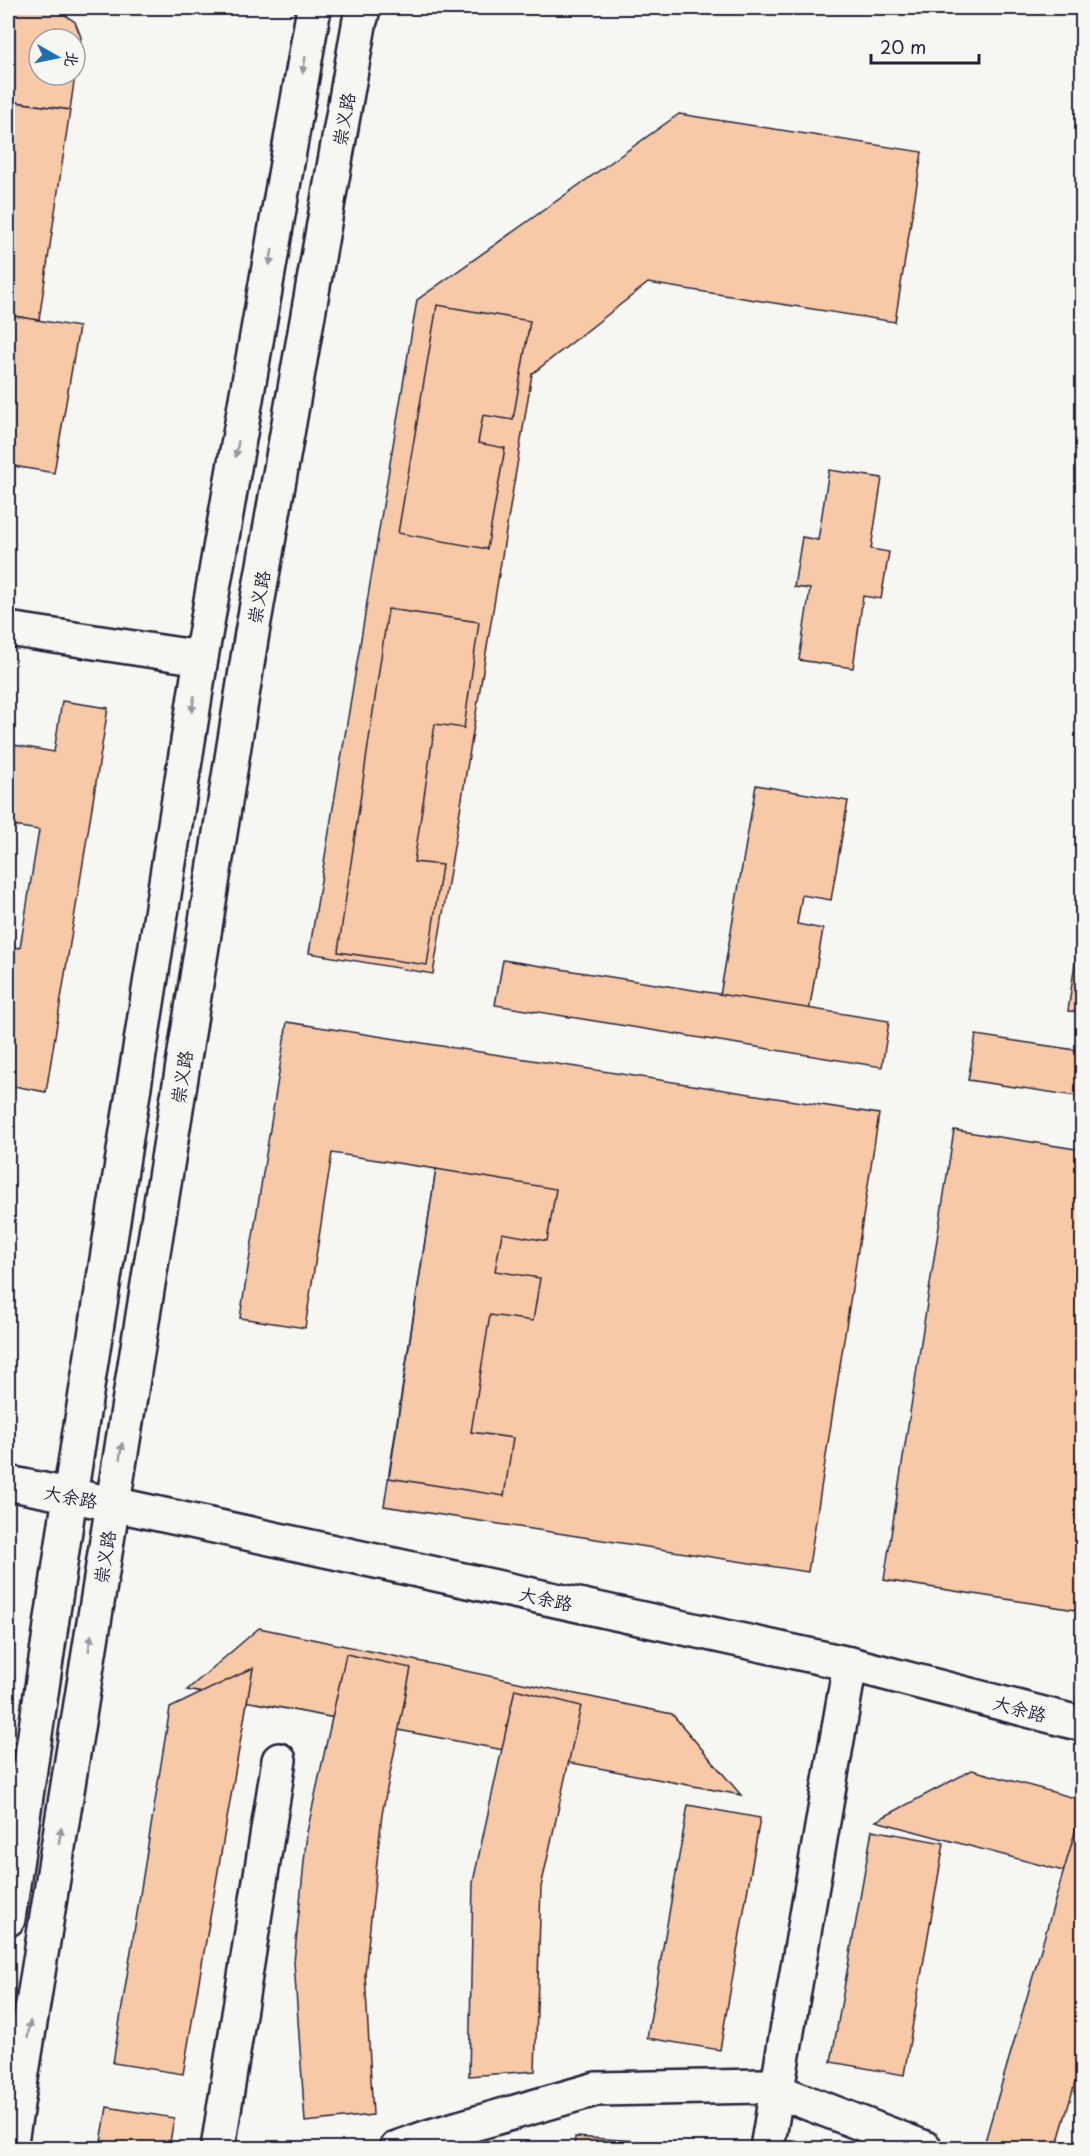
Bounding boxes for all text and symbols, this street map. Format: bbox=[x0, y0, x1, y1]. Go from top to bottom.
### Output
north arrow bbox=[27, 27, 87, 87]
scale bar bbox=[871, 27, 979, 65]
text: 20 m bbox=[880, 33, 926, 60]
text: 北 bbox=[60, 50, 86, 69]
one-way arrow bbox=[300, 56, 309, 75]
street label: 崇义路 bbox=[325, 90, 361, 148]
one-way arrow bbox=[266, 248, 275, 267]
one-way arrow bbox=[232, 440, 241, 459]
street label: 崇义路 bbox=[240, 568, 276, 626]
one-way arrow bbox=[189, 694, 198, 713]
street label: 崇义路 bbox=[163, 1048, 199, 1106]
one-way arrow bbox=[117, 1441, 126, 1460]
street label: 大余路 bbox=[42, 1478, 100, 1514]
street label: 崇义路 bbox=[86, 1528, 122, 1586]
street label: 大余路 bbox=[517, 1579, 575, 1617]
one-way arrow bbox=[86, 1634, 95, 1653]
street label: 大余路 bbox=[990, 1688, 1050, 1728]
one-way arrow bbox=[55, 1826, 64, 1845]
one-way arrow bbox=[25, 2019, 34, 2038]

